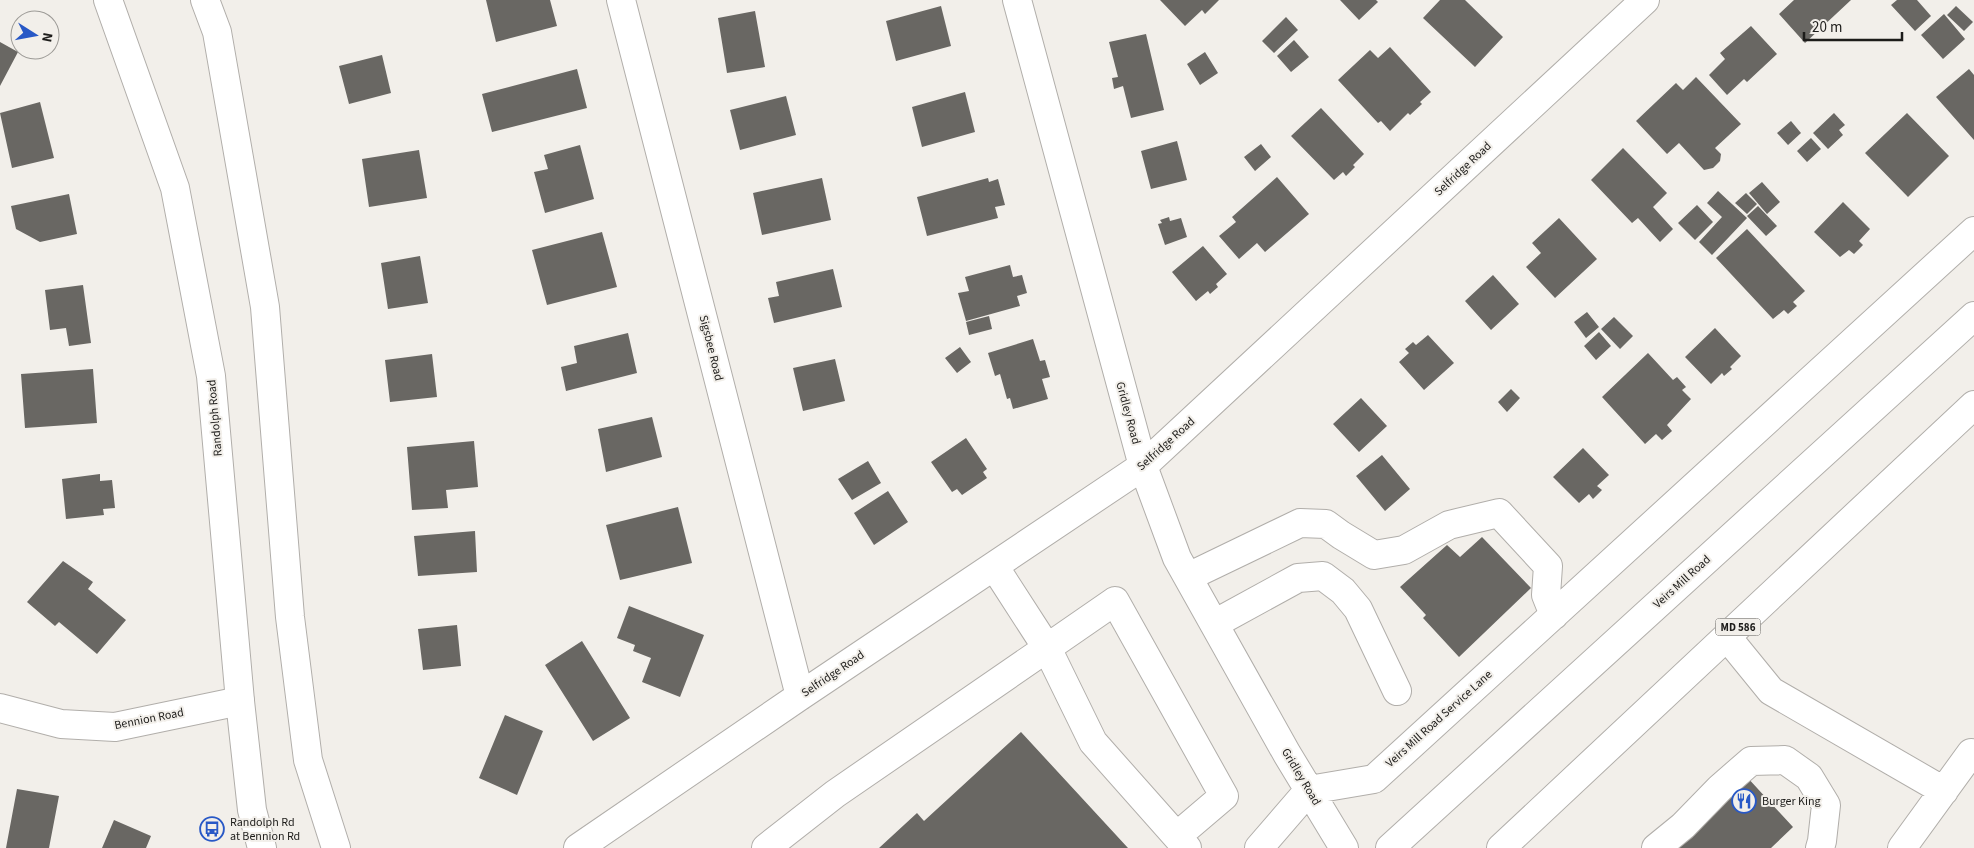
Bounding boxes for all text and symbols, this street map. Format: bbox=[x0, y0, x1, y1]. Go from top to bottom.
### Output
north arrow bbox=[10, 10, 60, 60]
scale bar bbox=[1804, 10, 1902, 42]
text: 20 m bbox=[1812, 17, 1842, 38]
text: N bbox=[36, 31, 57, 44]
street label: Selfridge Road bbox=[1431, 138, 1495, 200]
street label: Sigsbee Road bbox=[695, 313, 727, 383]
street label: Randolph Road bbox=[203, 379, 227, 457]
street label: Gridley Road bbox=[1112, 380, 1144, 446]
street label: Selfridge Road bbox=[1133, 413, 1199, 475]
street label: Veirs Mill Road bbox=[1649, 551, 1715, 613]
road number: MD 586 bbox=[1716, 618, 1760, 636]
street label: Selfridge Road bbox=[798, 647, 868, 701]
street label: Veirs Mill Road Service Lane bbox=[1382, 666, 1496, 772]
street label: Bennion Road bbox=[113, 704, 185, 734]
street label: Gridley Road bbox=[1277, 745, 1325, 809]
restaurant icon: Burger King bbox=[1731, 788, 1757, 814]
place label: Burger King bbox=[1762, 793, 1821, 810]
place label: Randolph Rd at Bennion Rd bbox=[230, 814, 300, 845]
bus stop icon: Randolph Rd at Bennion Rd bbox=[199, 816, 225, 842]

